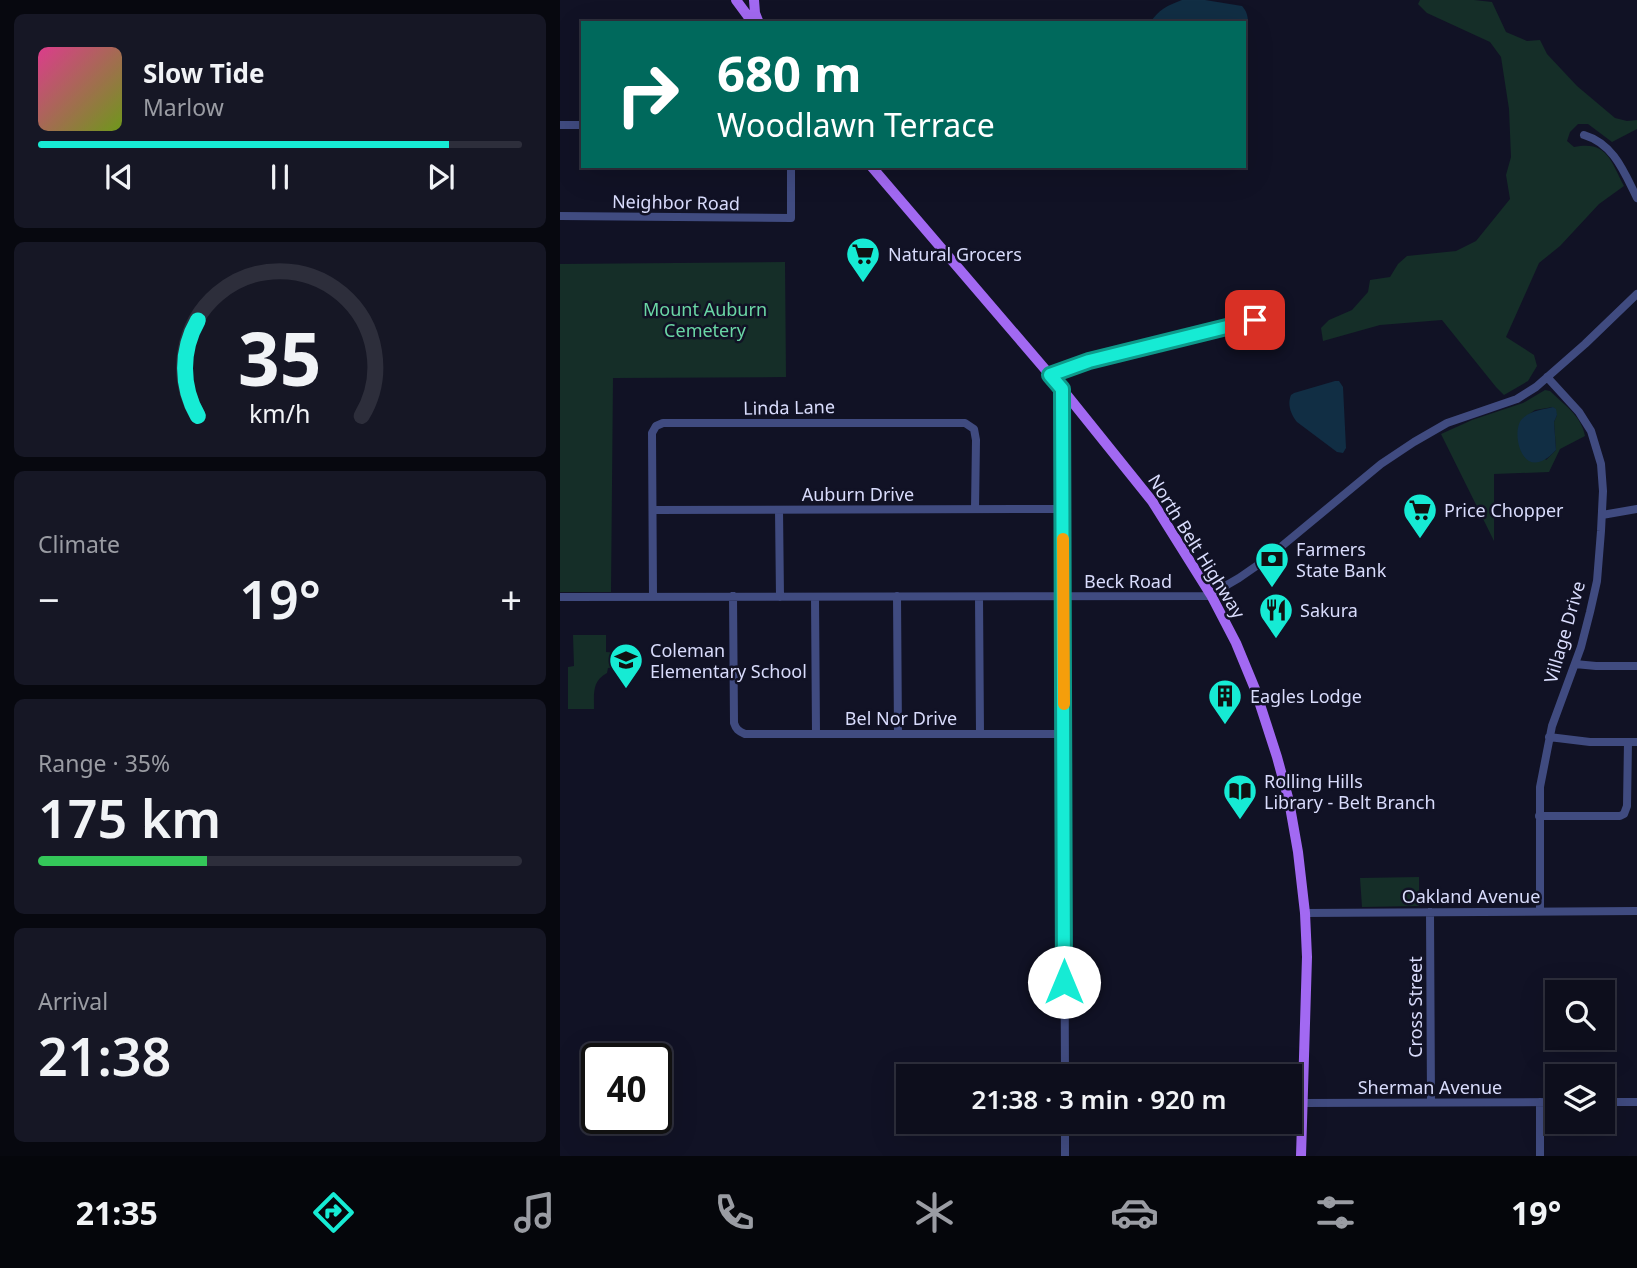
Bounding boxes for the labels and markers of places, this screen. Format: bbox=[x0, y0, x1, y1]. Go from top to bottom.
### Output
supermarket icon: Natural Grocers bbox=[844, 235, 882, 284]
place label: Natural Grocers bbox=[888, 242, 1022, 266]
pin bbox=[1225, 290, 1285, 350]
supermarket icon: Price Chopper bbox=[1401, 491, 1439, 540]
place label: Price Chopper bbox=[1444, 498, 1564, 522]
place label: Farmers State Bank bbox=[1296, 537, 1387, 582]
bank icon: Farmers State Bank bbox=[1253, 540, 1291, 589]
restaurant icon: Sakura bbox=[1257, 591, 1295, 640]
place label: Sakura bbox=[1300, 598, 1358, 622]
place label: Coleman Elementary School bbox=[650, 638, 807, 683]
school or university icon: Coleman Elementary School bbox=[607, 641, 645, 690]
building icon: Eagles Lodge bbox=[1206, 677, 1244, 726]
place label: Eagles Lodge bbox=[1250, 684, 1362, 708]
place label: Rolling Hills Library - Belt Branch bbox=[1264, 769, 1436, 814]
library icon: Rolling Hills Library - Belt Branch bbox=[1221, 772, 1259, 821]

